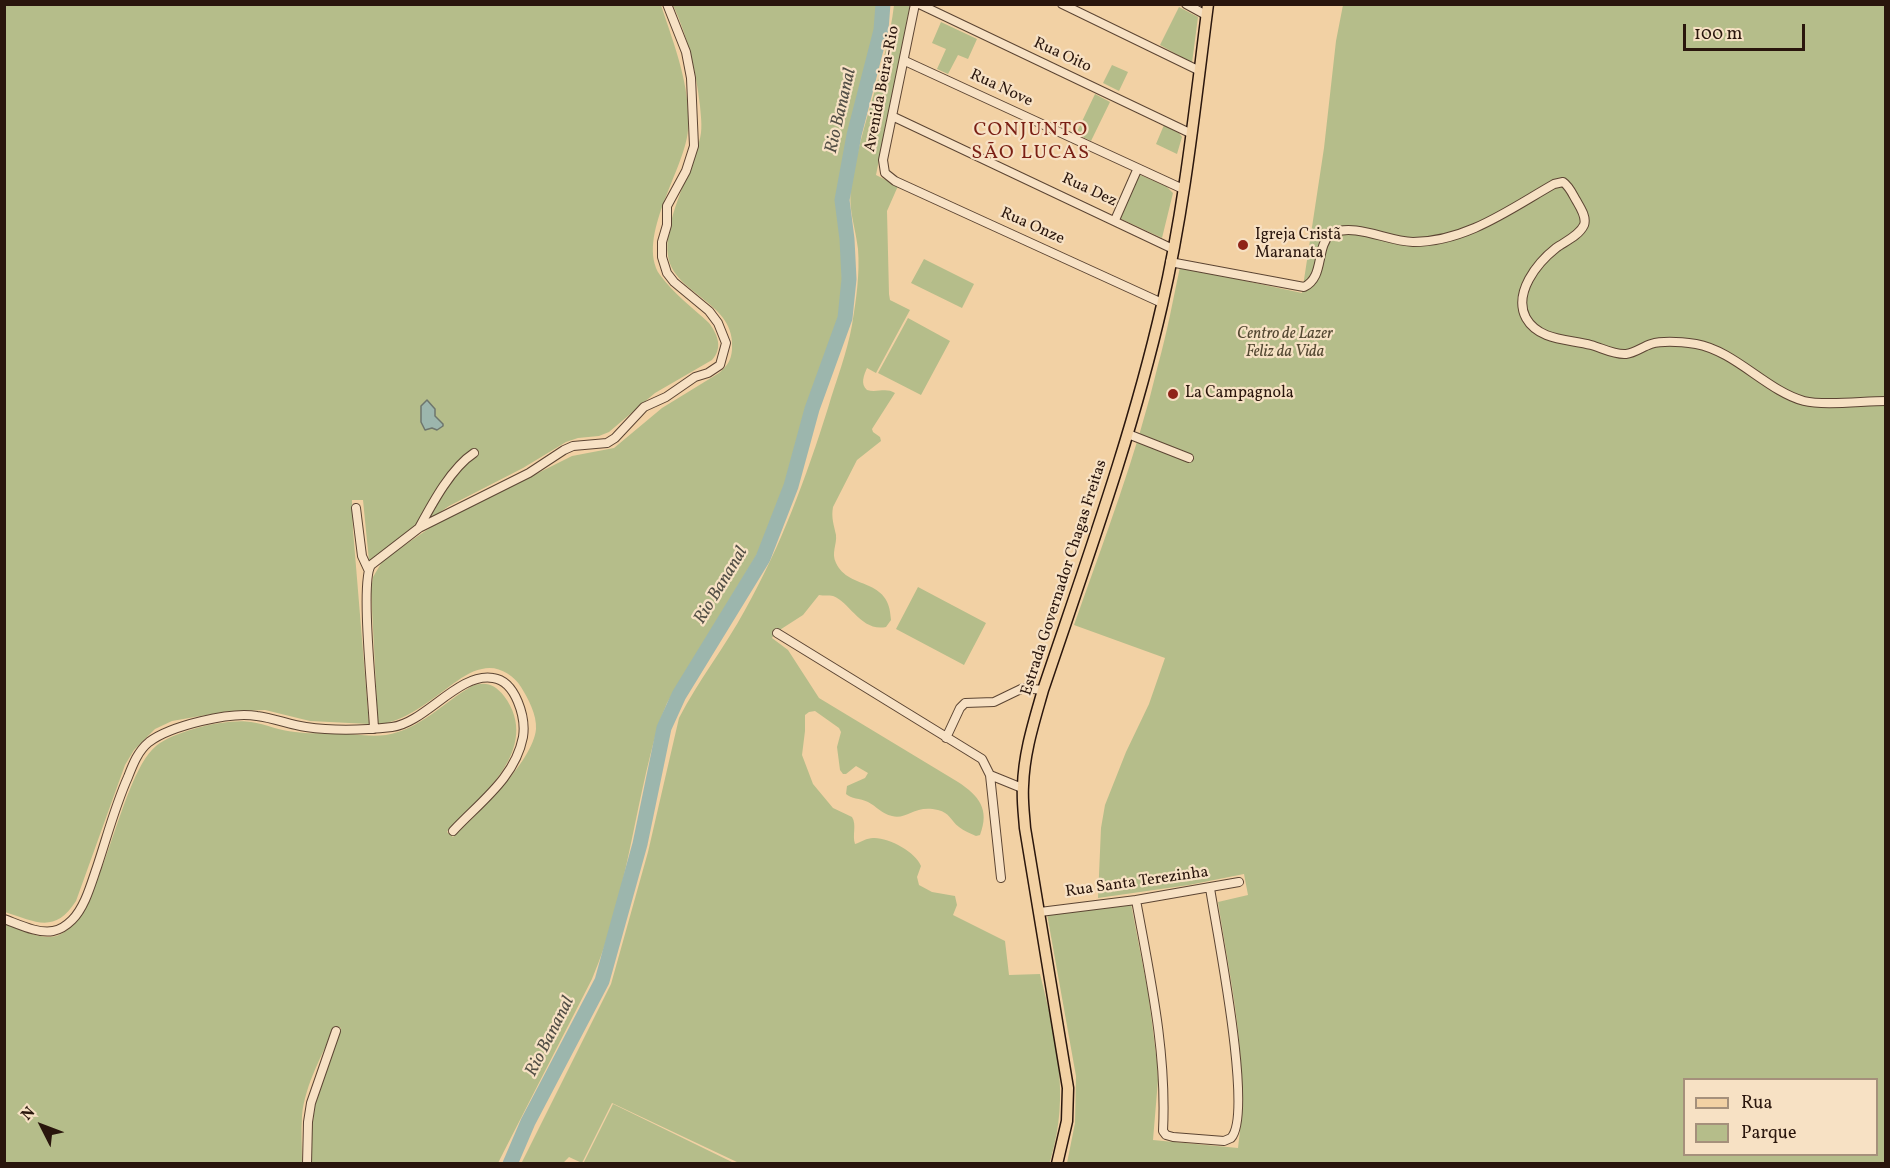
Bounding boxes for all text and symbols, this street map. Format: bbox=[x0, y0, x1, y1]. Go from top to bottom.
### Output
scale bar bbox=[1686, 12, 1808, 50]
text: 100 m bbox=[1694, 22, 1743, 47]
street label: Avenida Beira-Rio bbox=[861, 24, 905, 154]
street label: Rua Oito bbox=[1030, 34, 1094, 78]
water label: Rio Bananal bbox=[822, 66, 862, 156]
street label: Rua Nove bbox=[966, 66, 1036, 112]
district label: CONJUNTO SÃO LUCAS bbox=[971, 119, 1091, 166]
street label: Rua Dez bbox=[1058, 170, 1120, 212]
street label: Rua Onze bbox=[997, 204, 1067, 250]
place label: Igreja Cristã Maranata bbox=[1255, 226, 1341, 264]
marker: Igreja Cristã Maranata bbox=[1236, 238, 1250, 252]
park label: Centro de Lazer Feliz da Vida bbox=[1237, 325, 1333, 363]
place label: La Campagnola bbox=[1185, 384, 1294, 404]
marker: La Campagnola bbox=[1166, 387, 1180, 401]
street label: Estrada Governador Chagas Freitas bbox=[1018, 458, 1112, 698]
water label: Rio Bananal bbox=[690, 543, 754, 629]
street label: Rua Santa Terezinha bbox=[1064, 863, 1210, 903]
water label: Rio Bananal bbox=[522, 993, 580, 1081]
legend bbox=[1683, 1078, 1878, 1156]
text: Rua bbox=[1741, 1091, 1772, 1116]
north arrow bbox=[12, 1096, 72, 1156]
text: N bbox=[17, 1102, 41, 1126]
text: Parque bbox=[1741, 1121, 1796, 1146]

